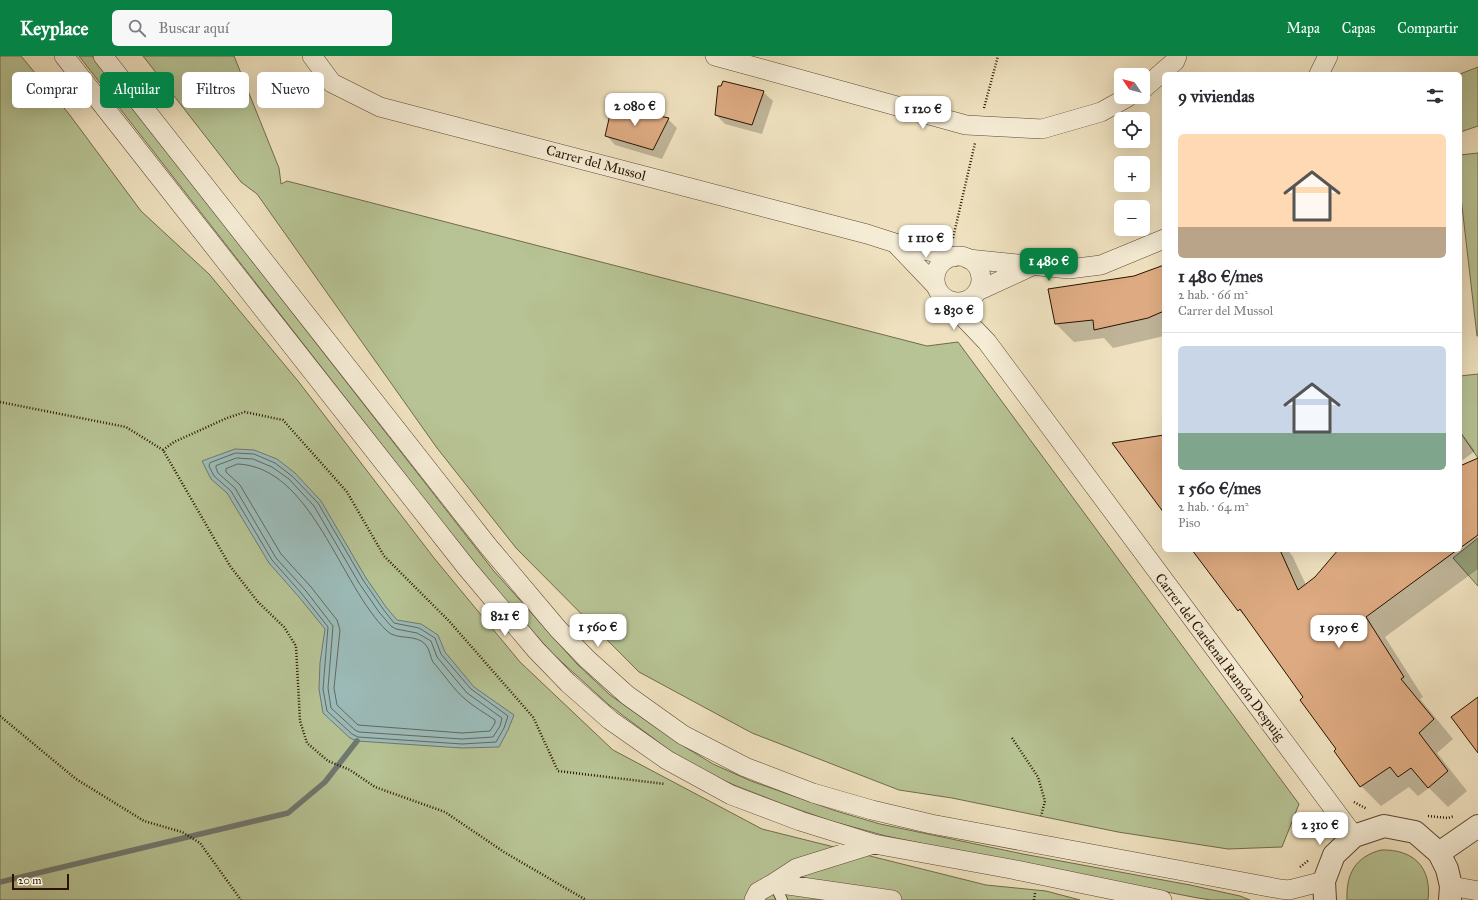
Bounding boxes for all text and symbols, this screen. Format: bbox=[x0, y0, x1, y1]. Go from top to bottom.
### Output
search box bbox=[112, 10, 392, 46]
text: Keyplace bbox=[20, 17, 88, 40]
icon: search bbox=[126, 17, 148, 39]
text: Buscar aquí bbox=[158, 19, 229, 37]
text: Mapa bbox=[1287, 20, 1320, 37]
text: Capas bbox=[1342, 20, 1375, 37]
text: Compartir bbox=[1397, 20, 1458, 37]
north arrow bbox=[1114, 68, 1150, 104]
map controls bbox=[1114, 68, 1150, 236]
chip: Comprar bbox=[12, 72, 92, 108]
chip: Alquilar bbox=[100, 72, 174, 108]
chip: Filtros bbox=[182, 72, 249, 108]
chip: Nuevo bbox=[257, 72, 324, 108]
icon: filters bbox=[1424, 85, 1446, 107]
text: 9 viviendas bbox=[1178, 86, 1255, 107]
pin: 2 080 € bbox=[598, 93, 672, 127]
pin: 1 120 € bbox=[886, 96, 960, 130]
text: 2 080 € bbox=[614, 98, 656, 114]
text: 1 120 € bbox=[904, 101, 942, 117]
button: locate bbox=[1114, 112, 1150, 148]
street label: Carrer del Mussol bbox=[544, 142, 648, 185]
button: + bbox=[1114, 156, 1150, 192]
icon: home bbox=[1276, 160, 1348, 232]
button: − bbox=[1114, 200, 1150, 236]
pin: 1 110 € bbox=[889, 225, 963, 259]
text: 1 110 € bbox=[908, 230, 944, 246]
pin: 1 480 € bbox=[1012, 248, 1086, 282]
text: 1 480 € bbox=[1029, 253, 1069, 269]
text: 1 480 €/mes bbox=[1178, 266, 1263, 287]
text: 2 hab. · 66 m² bbox=[1178, 287, 1248, 303]
pin: 2 830 € bbox=[917, 297, 991, 331]
text: 2 830 € bbox=[934, 302, 974, 318]
text: Carrer del Mussol bbox=[1178, 303, 1273, 319]
icon: home bbox=[1276, 372, 1348, 444]
text: 1 560 €/mes bbox=[1178, 478, 1261, 499]
text: 2 hab. · 64 m² bbox=[1178, 499, 1249, 515]
text: Piso bbox=[1178, 515, 1200, 531]
street label: Carrer del Cardenal Ramón Despuig bbox=[1151, 570, 1289, 745]
pin: 821 € bbox=[477, 603, 533, 637]
text: 821 € bbox=[490, 608, 520, 624]
pin: 1 560 € bbox=[561, 614, 635, 648]
pin: 1 950 € bbox=[1302, 615, 1376, 649]
text: 1 560 € bbox=[579, 619, 617, 635]
text: 1 950 € bbox=[1319, 620, 1359, 636]
pin: 2 310 € bbox=[1283, 812, 1357, 846]
text: 2 310 € bbox=[1301, 817, 1339, 833]
scale bar bbox=[12, 872, 69, 891]
text: 20 m bbox=[18, 874, 41, 887]

